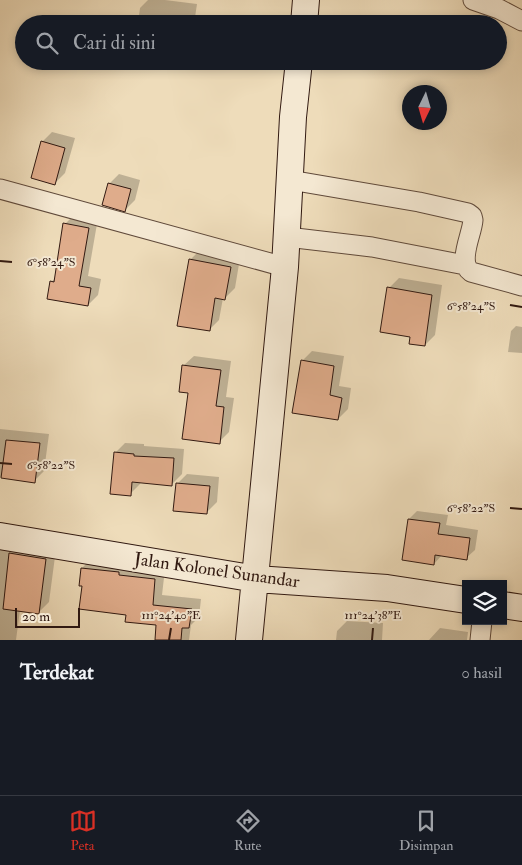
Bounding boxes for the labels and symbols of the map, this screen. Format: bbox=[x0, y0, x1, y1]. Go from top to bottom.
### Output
north arrow bbox=[402, 85, 447, 130]
text: 6°58'24"S bbox=[27, 255, 75, 270]
text: 6°58'24"S bbox=[447, 299, 495, 314]
text: 6°58'22"S bbox=[27, 458, 75, 473]
text: 6°58'22"S bbox=[447, 501, 495, 516]
street label: Jalan Kolonel Sunandar bbox=[132, 547, 301, 594]
scale bar bbox=[15, 605, 80, 628]
text: 111°24'40"E bbox=[141, 608, 201, 623]
text: 111°24'38"E bbox=[345, 608, 402, 623]

